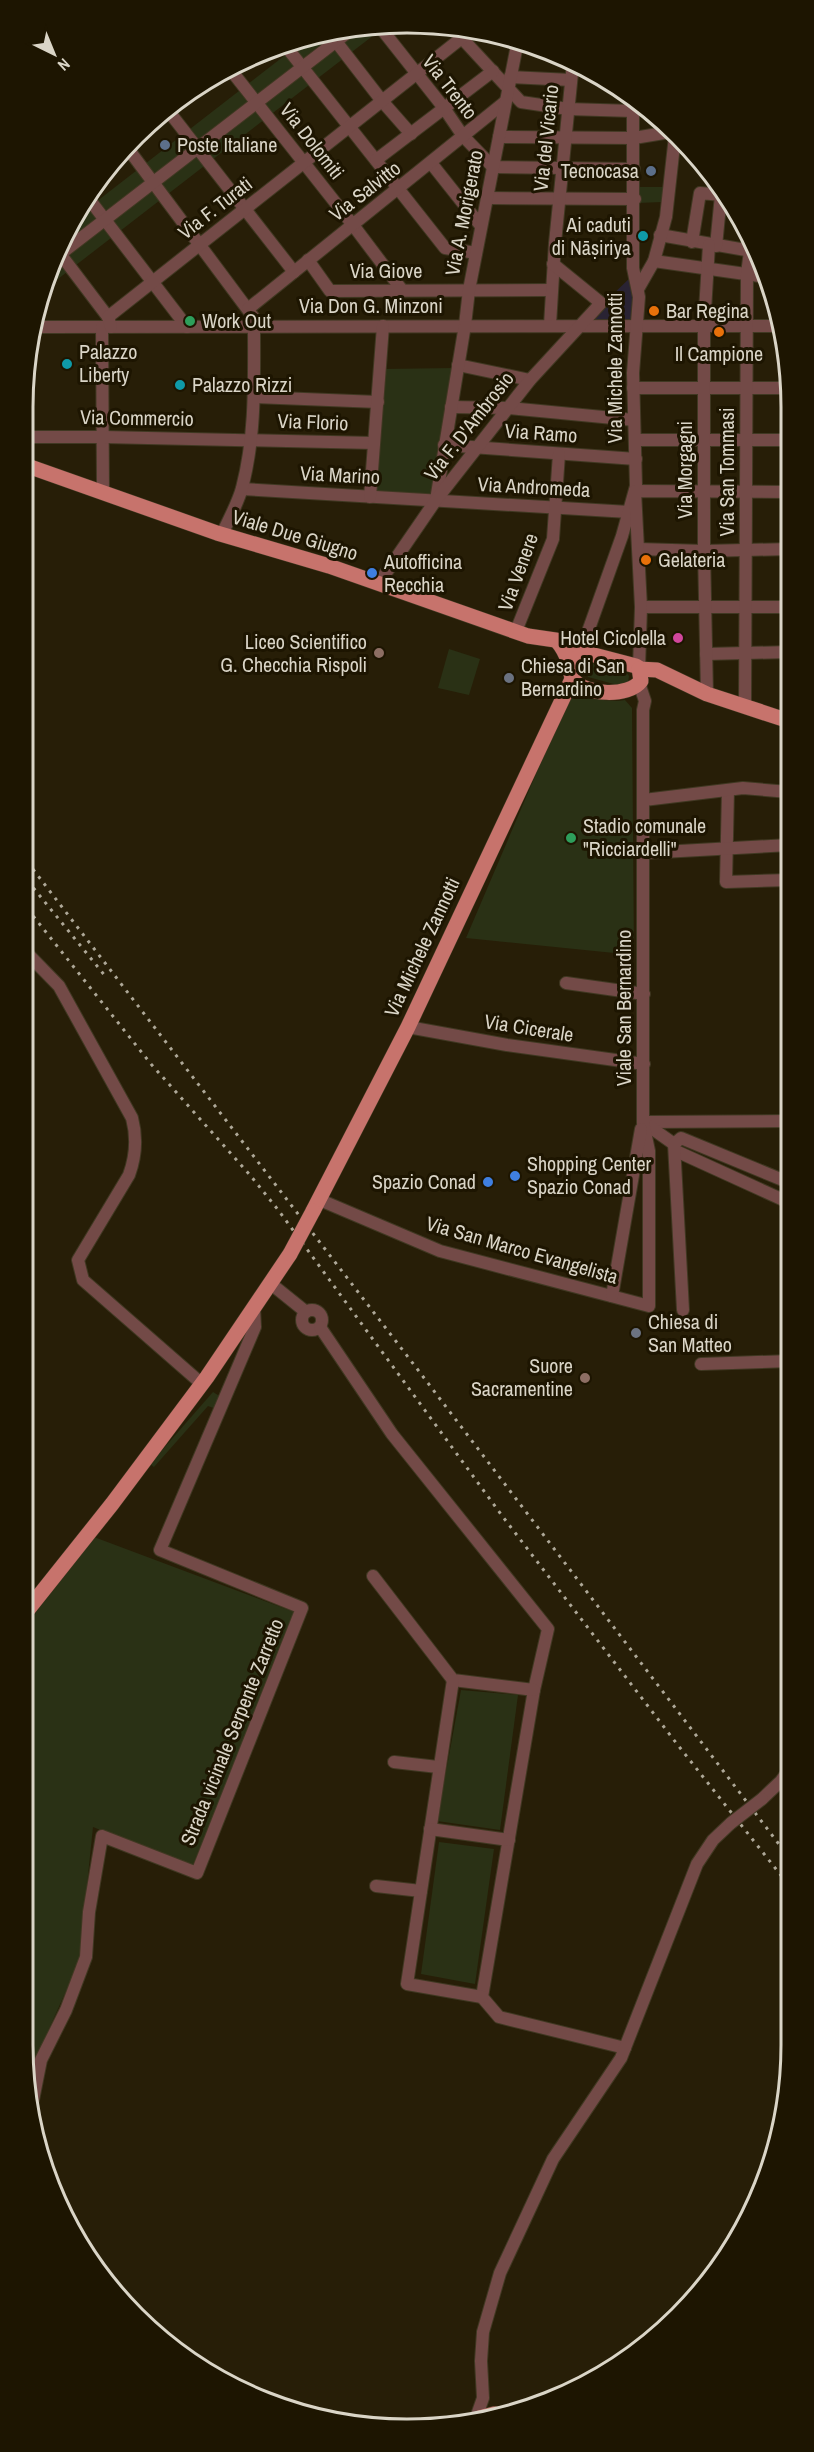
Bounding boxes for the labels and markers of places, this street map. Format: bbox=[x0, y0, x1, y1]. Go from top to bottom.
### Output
place label: Poste Italiane bbox=[177, 131, 277, 158]
marker: Poste Italiane bbox=[158, 138, 172, 152]
place label: Tecnocasa bbox=[561, 157, 639, 184]
marker: Tecnocasa bbox=[644, 164, 658, 178]
place label: Ai caduti di Nāṣiriya bbox=[552, 211, 631, 261]
marker: Ai caduti di Nāṣiriya bbox=[636, 229, 650, 243]
place label: Bar Regina bbox=[666, 297, 749, 324]
marker: Bar Regina bbox=[647, 304, 661, 318]
place label: Work Out bbox=[202, 307, 271, 334]
marker: Work Out bbox=[183, 314, 197, 328]
marker: Il Campione bbox=[712, 325, 726, 339]
place label: Palazzo Liberty bbox=[79, 338, 137, 388]
place label: Il Campione bbox=[675, 340, 763, 367]
marker: Palazzo Liberty bbox=[60, 357, 74, 371]
place label: Palazzo Rizzi bbox=[192, 371, 292, 398]
marker: Palazzo Rizzi bbox=[173, 378, 187, 392]
place label: Gelateria bbox=[658, 546, 725, 573]
place label: Autofficina Recchia bbox=[383, 548, 462, 598]
marker: Gelateria bbox=[639, 553, 653, 567]
marker: Autofficina Recchia bbox=[365, 566, 379, 580]
place label: Hotel Cicolella bbox=[560, 624, 666, 651]
place label: Liceo Scientifico G. Checchia Rispoli bbox=[220, 628, 367, 678]
marker: Hotel Cicolella bbox=[671, 631, 685, 645]
marker: Liceo Scientifico G. Checchia Rispoli bbox=[372, 646, 386, 660]
place label: Chiesa di San Bernardino bbox=[521, 652, 625, 702]
marker: Chiesa di San Bernardino bbox=[502, 671, 516, 685]
place label: Stadio comunale "Ricciardelli" bbox=[583, 812, 706, 862]
marker: Stadio comunale "Ricciardelli" bbox=[564, 831, 578, 845]
place label: Shopping Center Spazio Conad bbox=[527, 1150, 652, 1200]
place label: Spazio Conad bbox=[372, 1168, 476, 1195]
marker: Shopping Center Spazio Conad bbox=[508, 1169, 522, 1183]
marker: Spazio Conad bbox=[481, 1175, 495, 1189]
place label: Chiesa di San Matteo bbox=[648, 1308, 732, 1358]
marker: Chiesa di San Matteo bbox=[629, 1326, 643, 1340]
place label: Suore Sacramentine bbox=[471, 1352, 573, 1402]
marker: Suore Sacramentine bbox=[578, 1371, 592, 1385]

